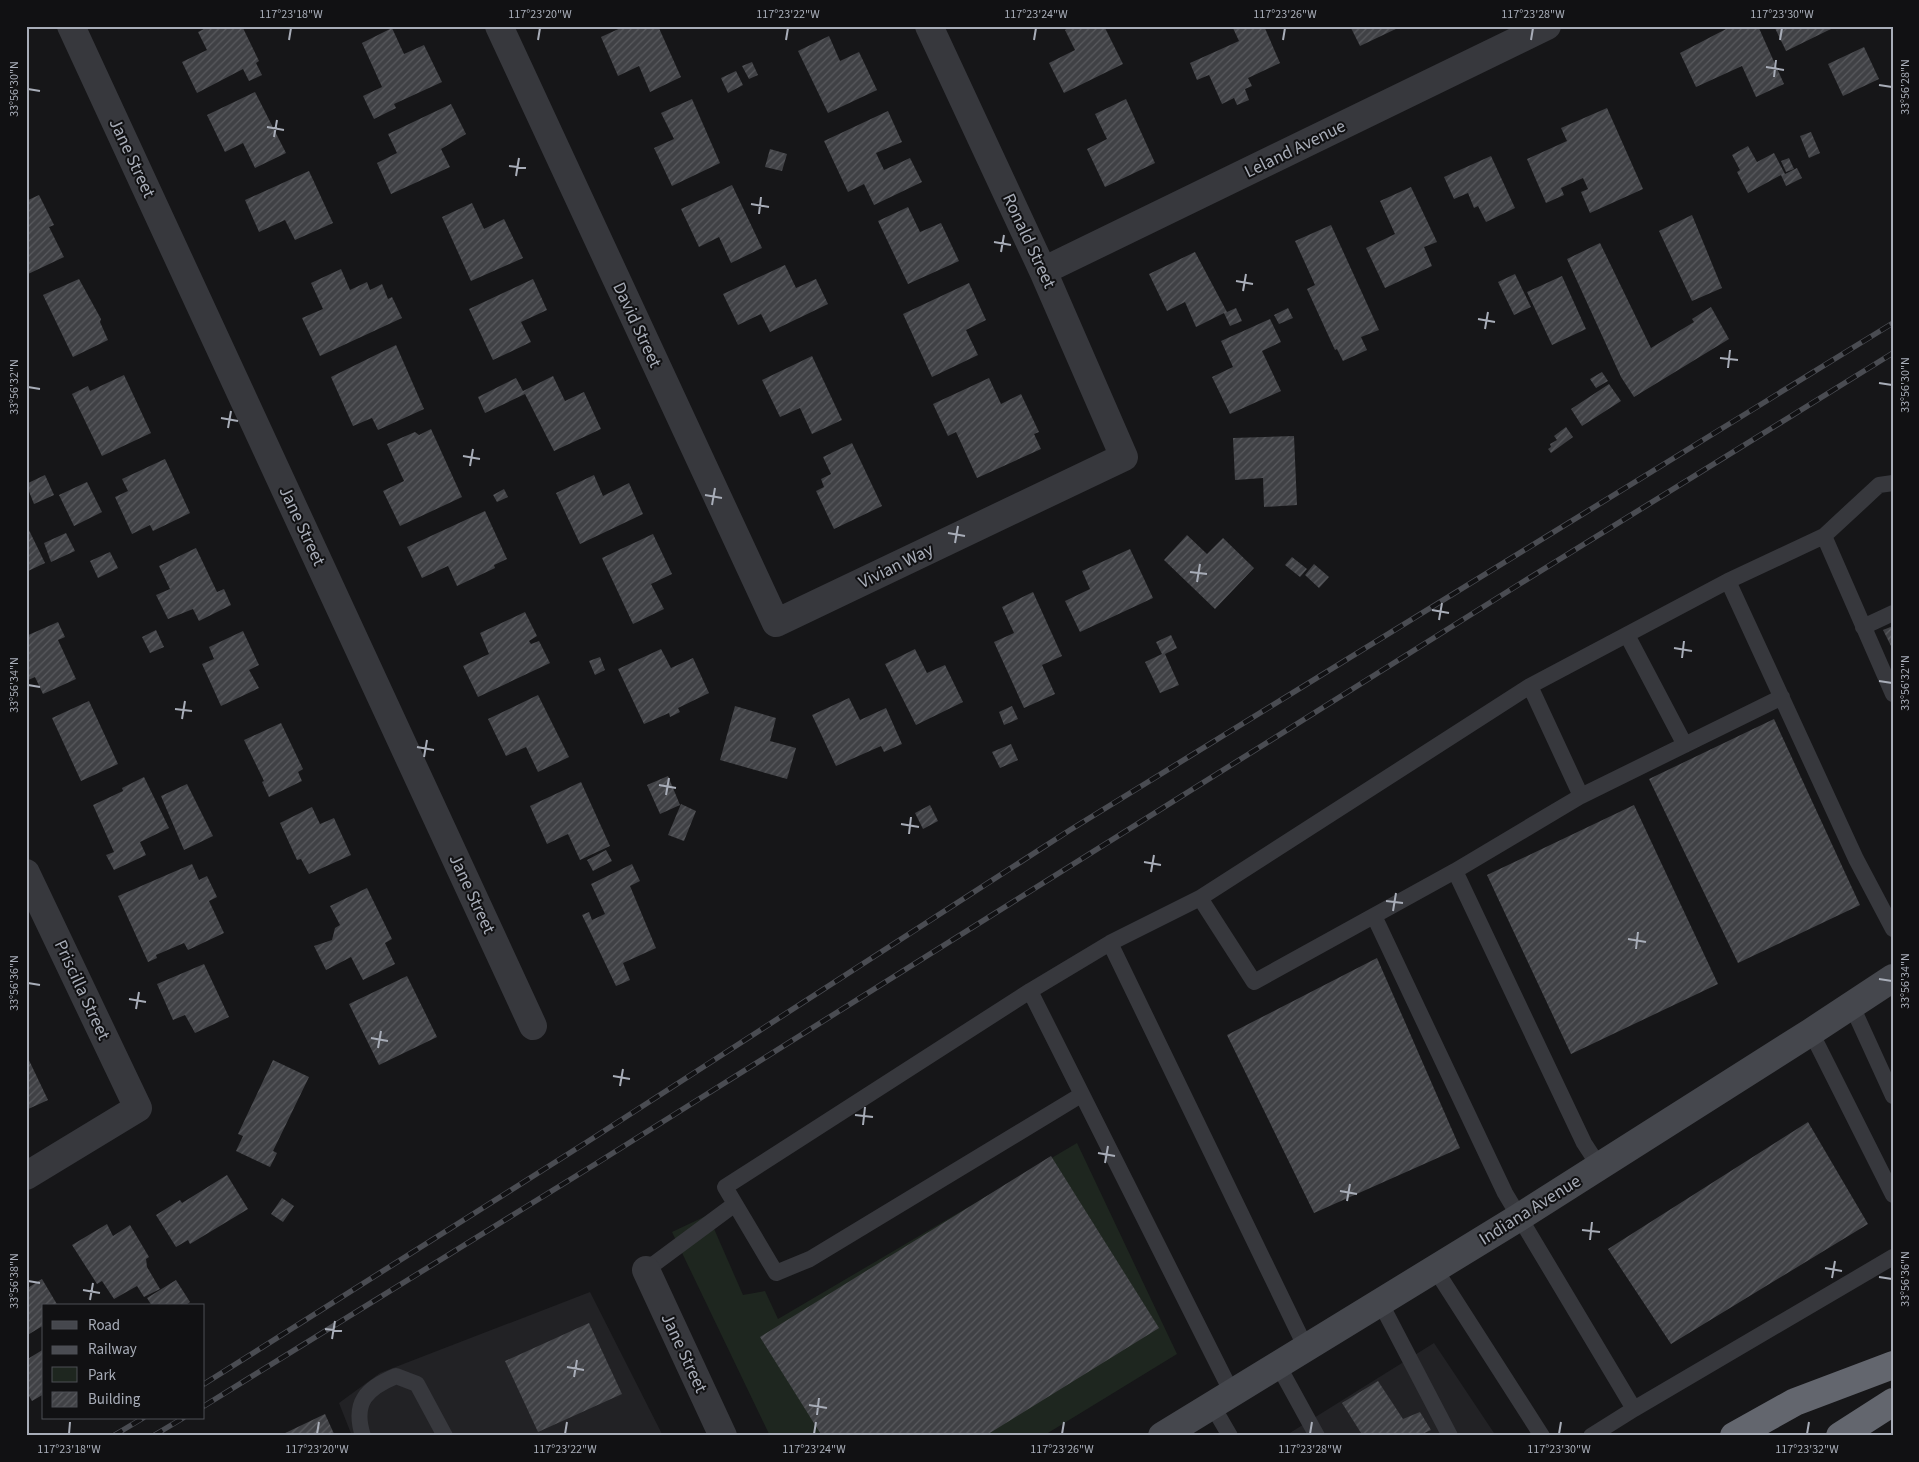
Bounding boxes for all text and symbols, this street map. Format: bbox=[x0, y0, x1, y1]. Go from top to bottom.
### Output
text: 117°23'18"W bbox=[259, 6, 323, 23]
text: 117°23'20"W bbox=[508, 6, 572, 23]
text: 117°23'22"W bbox=[756, 6, 820, 23]
text: 117°23'24"W bbox=[1004, 6, 1068, 23]
text: 117°23'26"W bbox=[1253, 6, 1317, 23]
text: 117°23'28"W bbox=[1501, 6, 1565, 23]
text: 117°23'30"W bbox=[1750, 6, 1814, 23]
text: 33°56'28"N bbox=[1897, 59, 1914, 115]
text: 33°56'30"N bbox=[6, 61, 23, 117]
street label: Jane Street bbox=[103, 114, 161, 202]
street label: Leland Avenue bbox=[1240, 114, 1350, 184]
street label: Ronald Street bbox=[996, 189, 1062, 293]
street label: David Street bbox=[606, 278, 668, 372]
text: 33°56'30"N bbox=[1897, 357, 1914, 413]
text: 33°56'32"N bbox=[6, 359, 23, 415]
street label: Jane Street bbox=[273, 482, 331, 570]
street label: Vivian Way bbox=[854, 537, 938, 595]
text: 33°56'32"N bbox=[1897, 655, 1914, 711]
text: 33°56'34"N bbox=[6, 657, 23, 713]
street label: Jane Street bbox=[443, 850, 501, 938]
street label: Priscilla Street bbox=[48, 936, 116, 1044]
text: 33°56'34"N bbox=[1897, 953, 1914, 1009]
text: 33°56'36"N bbox=[6, 955, 23, 1011]
street label: Indiana Avenue bbox=[1474, 1169, 1586, 1251]
text: 33°56'36"N bbox=[1897, 1251, 1914, 1307]
text: 33°56'38"N bbox=[6, 1253, 23, 1309]
legend bbox=[42, 1304, 205, 1420]
street label: Jane Street bbox=[655, 1309, 713, 1397]
text: Road bbox=[88, 1315, 120, 1336]
text: Railway bbox=[88, 1339, 137, 1360]
text: Park bbox=[88, 1365, 117, 1386]
text: Building bbox=[88, 1389, 141, 1410]
text: 117°23'18"W bbox=[37, 1441, 101, 1458]
text: 117°23'20"W bbox=[285, 1441, 349, 1458]
text: 117°23'22"W bbox=[533, 1441, 597, 1458]
text: 117°23'24"W bbox=[782, 1441, 846, 1458]
text: 117°23'26"W bbox=[1030, 1441, 1094, 1458]
text: 117°23'28"W bbox=[1278, 1441, 1342, 1458]
text: 117°23'30"W bbox=[1527, 1441, 1591, 1458]
text: 117°23'32"W bbox=[1775, 1441, 1839, 1458]

